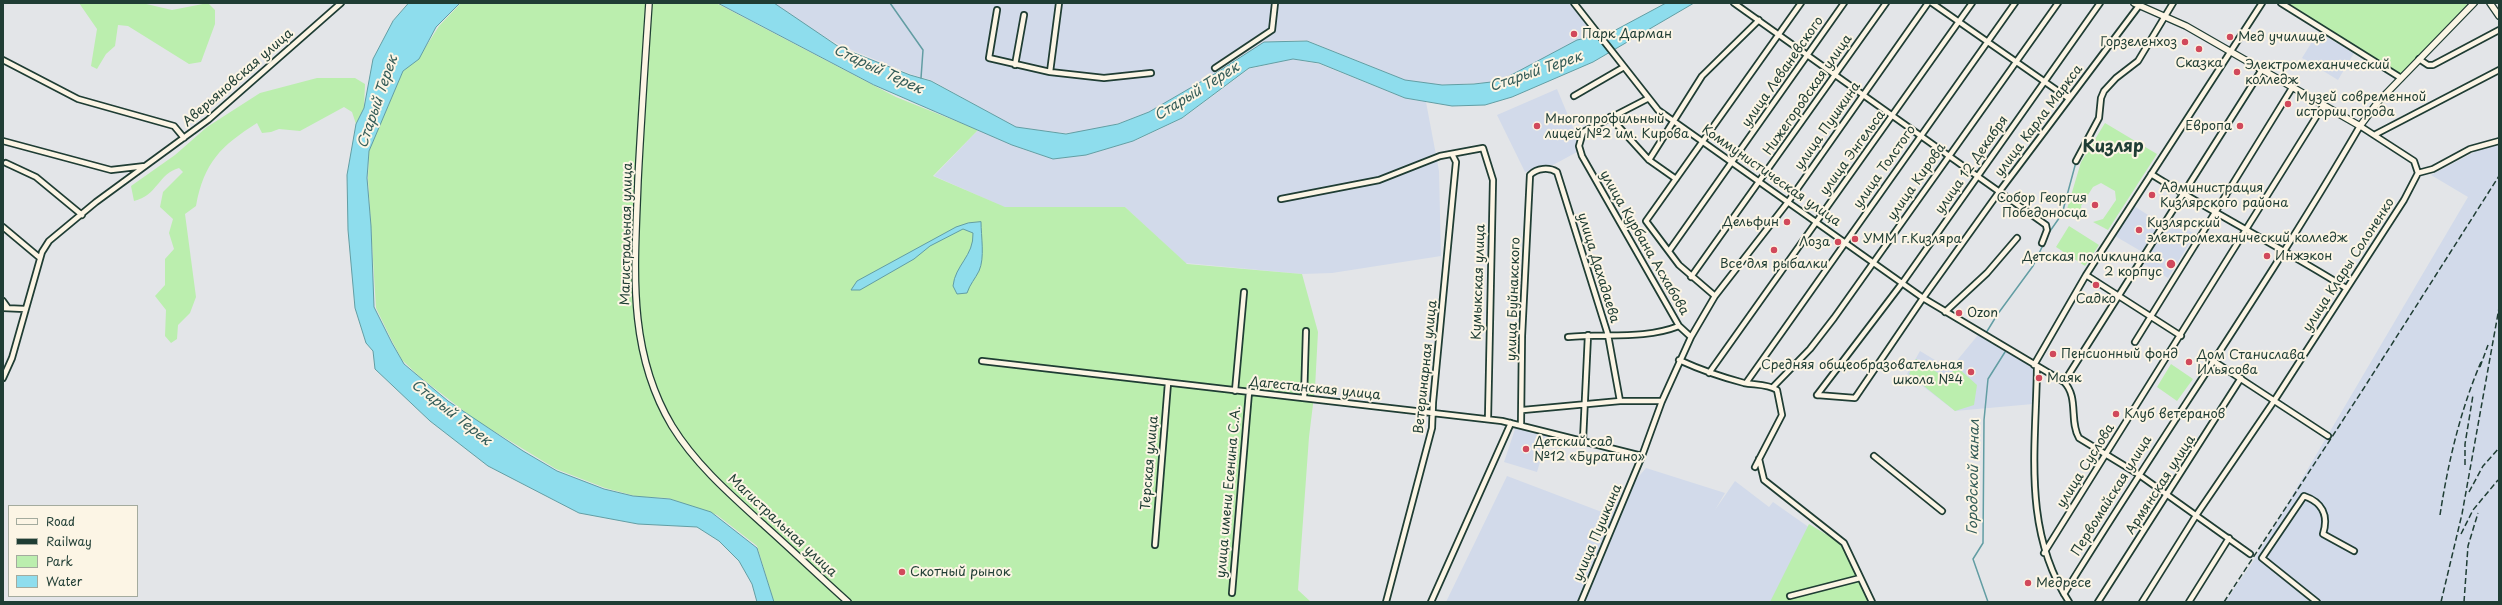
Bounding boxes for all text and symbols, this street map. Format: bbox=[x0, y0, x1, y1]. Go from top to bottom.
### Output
street label: улица Леваневского bbox=[1739, 14, 1827, 130]
street label: Аверьяновская улица bbox=[180, 26, 296, 130]
place label: Парк Дарман bbox=[1582, 26, 1672, 42]
marker: Парк Дарман bbox=[1569, 29, 1579, 39]
place label: Мед училище bbox=[2238, 29, 2326, 45]
street label: Нижегородская улица bbox=[1760, 32, 1856, 158]
marker: Мед училище bbox=[2225, 32, 2235, 42]
place label: Горзеленхоз bbox=[2100, 34, 2177, 50]
marker: Горзеленхоз bbox=[2180, 37, 2190, 47]
water label: Старый Терек bbox=[831, 42, 925, 98]
marker: Сказка bbox=[2194, 44, 2204, 54]
water label: Старый Терек bbox=[1488, 48, 1584, 96]
water label: Старый Терек bbox=[354, 54, 402, 150]
place label: Сказка bbox=[2175, 55, 2223, 71]
place label: Электромеханический колледж bbox=[2245, 57, 2390, 88]
water label: Старый Терек bbox=[1152, 59, 1242, 125]
street label: улица Карла Маркса bbox=[1992, 62, 2086, 180]
marker: Электромеханический колледж bbox=[2232, 67, 2242, 77]
street label: улица Пушкина bbox=[1792, 79, 1864, 173]
place label: Музей современной истории города bbox=[2296, 89, 2426, 120]
marker: Музей современной истории города bbox=[2283, 99, 2293, 109]
street label: улица Энгельса bbox=[1817, 108, 1889, 198]
place label: Многопрофильный лицей №2 им. Кирова bbox=[1545, 111, 1689, 142]
street label: улица 12 Декабря bbox=[1932, 113, 2012, 217]
place label: Европа bbox=[2185, 118, 2232, 134]
marker: Многопрофильный лицей №2 им. Кирова bbox=[1532, 121, 1542, 131]
marker: Европа bbox=[2235, 121, 2245, 131]
street label: Коммунистическая улица bbox=[1699, 122, 1843, 230]
street label: улица Толстого bbox=[1851, 122, 1919, 212]
district label: Кизляр bbox=[2082, 137, 2144, 157]
street label: улица Кирова bbox=[1885, 140, 1949, 224]
street label: Магистральная улица bbox=[618, 162, 636, 306]
street label: улица Курбана Асхабова bbox=[1596, 168, 1692, 318]
place label: Администрация Кизлярского района bbox=[2160, 180, 2288, 211]
place label: Собор Георгия Победоносца bbox=[1997, 190, 2087, 221]
marker: Администрация Кизлярского района bbox=[2147, 190, 2157, 200]
street label: улица Клары Солоненко bbox=[2300, 195, 2398, 335]
marker: Собор Георгия Победоносца bbox=[2090, 200, 2100, 210]
street label: улица Дахадаева bbox=[1574, 211, 1622, 325]
place label: Дельфин bbox=[1723, 214, 1779, 230]
place label: Кизлярский электромеханический колледж bbox=[2147, 215, 2348, 246]
marker: Дельфин bbox=[1782, 217, 1792, 227]
street label: Кумыкская улица bbox=[1469, 224, 1489, 340]
marker: Кизлярский электромеханический колледж bbox=[2134, 225, 2144, 235]
place label: УММ г.Кизляра bbox=[1863, 231, 1962, 247]
place label: Лоза bbox=[1799, 234, 1830, 250]
marker: УММ г.Кизляра bbox=[1850, 234, 1860, 244]
street label: улица Буйнакского bbox=[1504, 237, 1524, 361]
marker: Лоза bbox=[1833, 237, 1843, 247]
marker: Все для рыбалки bbox=[1769, 245, 1779, 255]
place label: Инжэкон bbox=[2275, 248, 2332, 264]
place label: Детская поликлинака 2 корпус bbox=[2023, 249, 2162, 280]
marker: Инжэкон bbox=[2262, 251, 2272, 261]
place label: Все для рыбалки bbox=[1720, 256, 1828, 272]
marker: Детская поликлинака 2 корпус bbox=[2165, 258, 2177, 270]
marker: Садко bbox=[2091, 280, 2101, 290]
place label: Садко bbox=[2076, 291, 2116, 307]
street label: Ветеринарная улица bbox=[1411, 299, 1441, 435]
place label: Ozon bbox=[1967, 305, 1998, 321]
marker: Ozon bbox=[1954, 308, 1964, 318]
place label: Пенсионный фонд bbox=[2061, 346, 2178, 362]
place label: Дом Станислава Ильясова bbox=[2197, 347, 2305, 378]
marker: Пенсионный фонд bbox=[2048, 349, 2058, 359]
place label: Средняя общеобразовательная школа №4 bbox=[1761, 357, 1963, 388]
marker: Дом Станислава Ильясова bbox=[2184, 357, 2194, 367]
marker: Средняя общеобразовательная школа №4 bbox=[1966, 367, 1976, 377]
place label: Маяк bbox=[2047, 370, 2081, 386]
marker: Маяк bbox=[2034, 373, 2044, 383]
street label: Дагестанская улица bbox=[1249, 374, 1381, 404]
water label: Старый Терек bbox=[408, 377, 494, 449]
street label: улица имени Есенина С.А. bbox=[1214, 405, 1244, 579]
place label: Клуб ветеранов bbox=[2124, 406, 2225, 422]
marker: Клуб ветеранов bbox=[2111, 409, 2121, 419]
street label: Терская улица bbox=[1138, 415, 1162, 511]
water label: Городской канал bbox=[1965, 419, 1983, 535]
street label: улица Суслова bbox=[2054, 421, 2118, 511]
street label: Армянская улица bbox=[2123, 432, 2199, 538]
street label: Первомайская улица bbox=[2069, 433, 2155, 559]
place label: Детский сад №12 «Буратино» bbox=[1534, 434, 1645, 465]
marker: Детский сад №12 «Буратино» bbox=[1521, 444, 1531, 454]
street label: Магистральная улица bbox=[724, 472, 840, 580]
street label: улица Пушкина bbox=[1571, 482, 1625, 584]
legend bbox=[8, 505, 138, 597]
text: Road bbox=[46, 512, 75, 530]
text: Railway bbox=[46, 532, 92, 550]
text: Park bbox=[46, 552, 73, 570]
place label: Скотный рынок bbox=[910, 564, 1010, 580]
marker: Скотный рынок bbox=[897, 567, 907, 577]
text: Water bbox=[46, 572, 82, 590]
place label: Медресе bbox=[2036, 575, 2091, 591]
marker: Медресе bbox=[2023, 578, 2033, 588]

